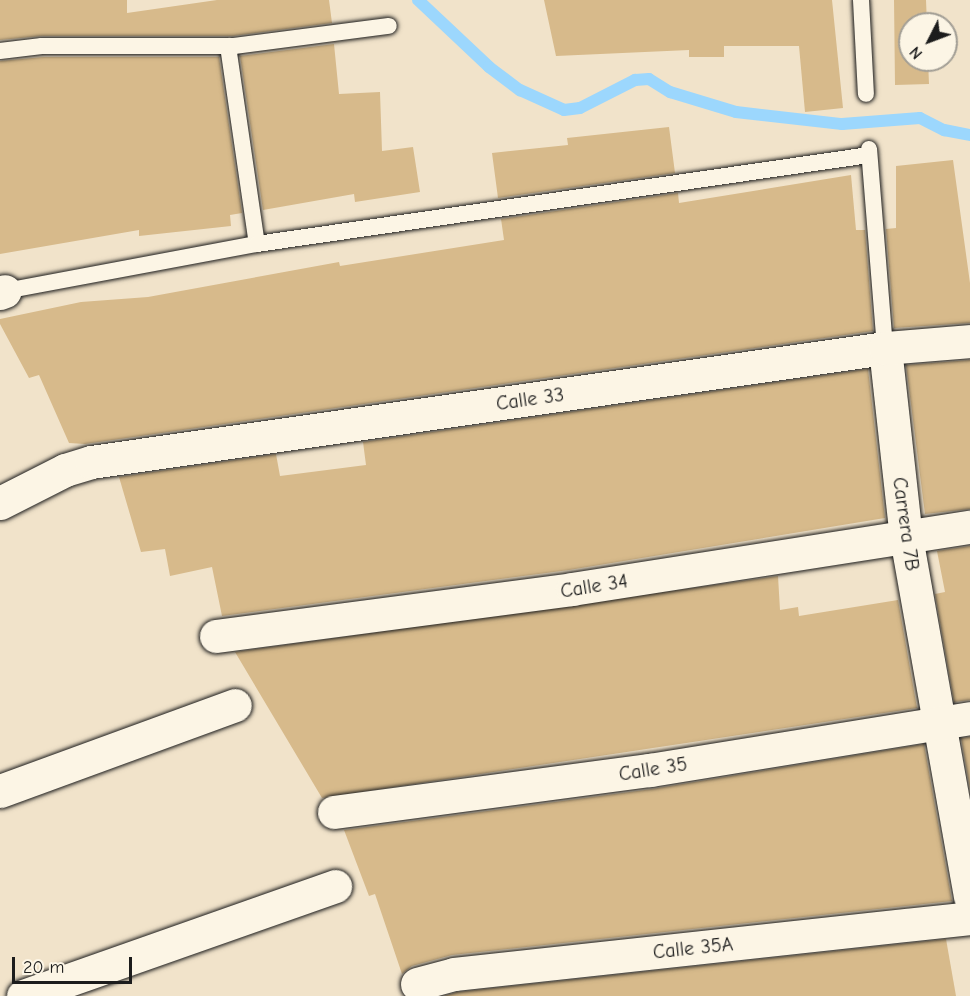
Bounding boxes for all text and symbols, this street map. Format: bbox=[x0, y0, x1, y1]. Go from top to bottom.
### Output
north arrow bbox=[898, 12, 958, 72]
text: N bbox=[906, 43, 926, 63]
street label: Calle 33 bbox=[495, 382, 565, 416]
street label: Carrera 7B bbox=[888, 476, 924, 572]
street label: Calle 34 bbox=[559, 569, 629, 603]
street label: Calle 35 bbox=[617, 752, 689, 786]
street label: Calle 35A bbox=[652, 932, 734, 964]
scale bar bbox=[15, 945, 135, 983]
text: 20 m bbox=[23, 957, 64, 978]

